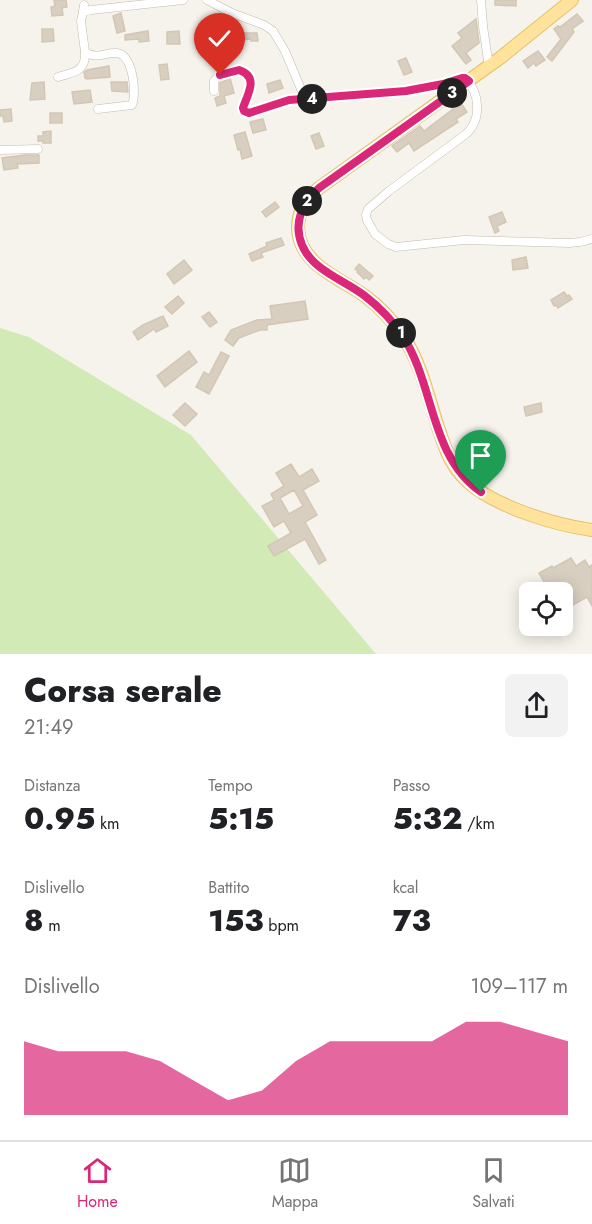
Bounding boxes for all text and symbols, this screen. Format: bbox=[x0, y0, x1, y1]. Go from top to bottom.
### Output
pin bbox=[194, 13, 245, 75]
icon: check bbox=[203, 22, 236, 55]
pin: 3 bbox=[437, 78, 467, 108]
text: 3 bbox=[447, 81, 457, 104]
pin: 4 bbox=[297, 84, 327, 114]
text: 4 bbox=[306, 87, 318, 110]
pin: 2 bbox=[292, 186, 322, 216]
text: 2 bbox=[302, 189, 312, 212]
pin: 1 bbox=[386, 318, 416, 348]
text: 1 bbox=[397, 321, 405, 344]
pin bbox=[455, 430, 506, 492]
icon: arrive bbox=[464, 439, 497, 472]
map controls bbox=[519, 582, 573, 636]
button: locate bbox=[519, 582, 573, 636]
text: Corsa serale bbox=[24, 667, 222, 714]
button: share bbox=[505, 674, 568, 737]
text: 21:49 bbox=[24, 713, 74, 742]
text: Distanza bbox=[24, 774, 80, 797]
text: Tempo bbox=[208, 774, 253, 797]
text: Passo bbox=[393, 774, 430, 797]
text: 0.95 bbox=[24, 797, 95, 840]
text: 5:15 bbox=[208, 797, 274, 840]
text: 5:32 bbox=[393, 797, 462, 840]
text: km bbox=[95, 812, 120, 835]
text: /km bbox=[462, 812, 495, 835]
text: Dislivello bbox=[24, 876, 84, 899]
text: Battito bbox=[208, 876, 249, 899]
text: kcal bbox=[393, 876, 418, 899]
text: 8 bbox=[24, 899, 44, 942]
text: 153 bbox=[208, 899, 264, 942]
text: 73 bbox=[393, 899, 431, 942]
text: m bbox=[44, 914, 61, 937]
text: bpm bbox=[264, 914, 299, 937]
text: Dislivello bbox=[24, 972, 100, 1001]
text: 109–117 m bbox=[471, 972, 568, 1001]
tab: Home bbox=[77, 1154, 118, 1213]
tab: Mappa bbox=[272, 1154, 318, 1213]
tab: Salvati bbox=[472, 1154, 515, 1213]

